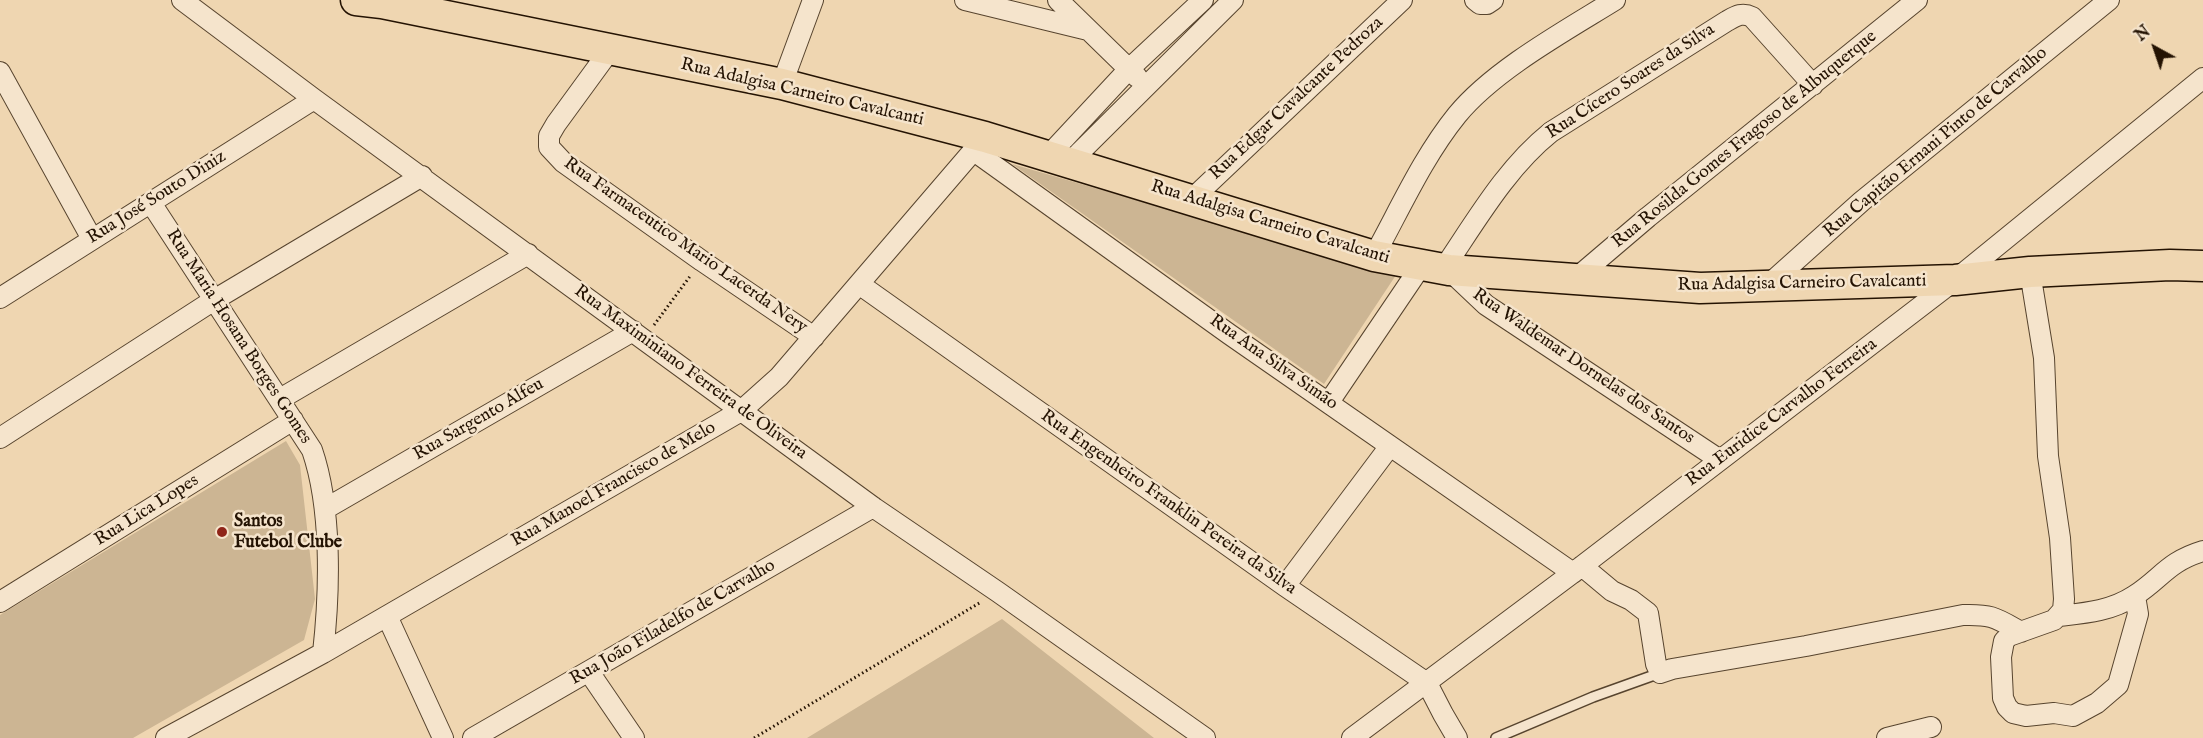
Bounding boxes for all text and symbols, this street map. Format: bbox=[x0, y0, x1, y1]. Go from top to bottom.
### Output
street label: Rua Edgar Cavalcante Pedroza bbox=[1206, 13, 1388, 185]
north arrow bbox=[2125, 18, 2185, 78]
street label: Rua Cícero Soares da Silva bbox=[1543, 20, 1719, 144]
text: N bbox=[2132, 22, 2155, 46]
street label: Rua Rosilda Gomes Fragoso de Albuquerque bbox=[1608, 27, 1882, 253]
street label: Rua Capitão Ernani Pinto de Carvalho bbox=[1820, 43, 2052, 243]
street label: Rua Adalgisa Carneiro Cavalcanti bbox=[678, 54, 926, 132]
street label: Rua José Souto Diniz bbox=[84, 147, 230, 249]
street label: Rua Farmaceutico Mario Lacerda Nery bbox=[559, 153, 811, 339]
street label: Rua Adalgisa Carneiro Cavalcanti bbox=[1148, 176, 1392, 270]
street label: Rua Maria Hosana Borges Gomes bbox=[160, 226, 316, 448]
street label: Rua Adalgisa Carneiro Cavalcanti bbox=[1677, 271, 1927, 297]
street label: Rua Maximiniano Ferreira de Oliveira bbox=[569, 281, 811, 465]
street label: Rua Waldemar Dornelas dos Santos bbox=[1468, 284, 1698, 450]
street label: Rua Ana Silva Simão bbox=[1205, 311, 1341, 415]
street label: Rua Euridice Carvalho Ferreira bbox=[1682, 334, 1882, 492]
street label: Rua Sargento Alfeu bbox=[410, 374, 548, 466]
street label: Rua Engenheiro Franklin Pereira da Silva bbox=[1036, 406, 1300, 600]
street label: Rua Manoel Francisco de Melo bbox=[508, 418, 720, 552]
street label: Rua Lica Lopes bbox=[91, 470, 203, 552]
place label: Santos Futebol Clube bbox=[234, 511, 342, 554]
marker: Santos Futebol Clube bbox=[215, 525, 229, 539]
street label: Rua João Filadelfo de Carvalho bbox=[567, 555, 779, 691]

